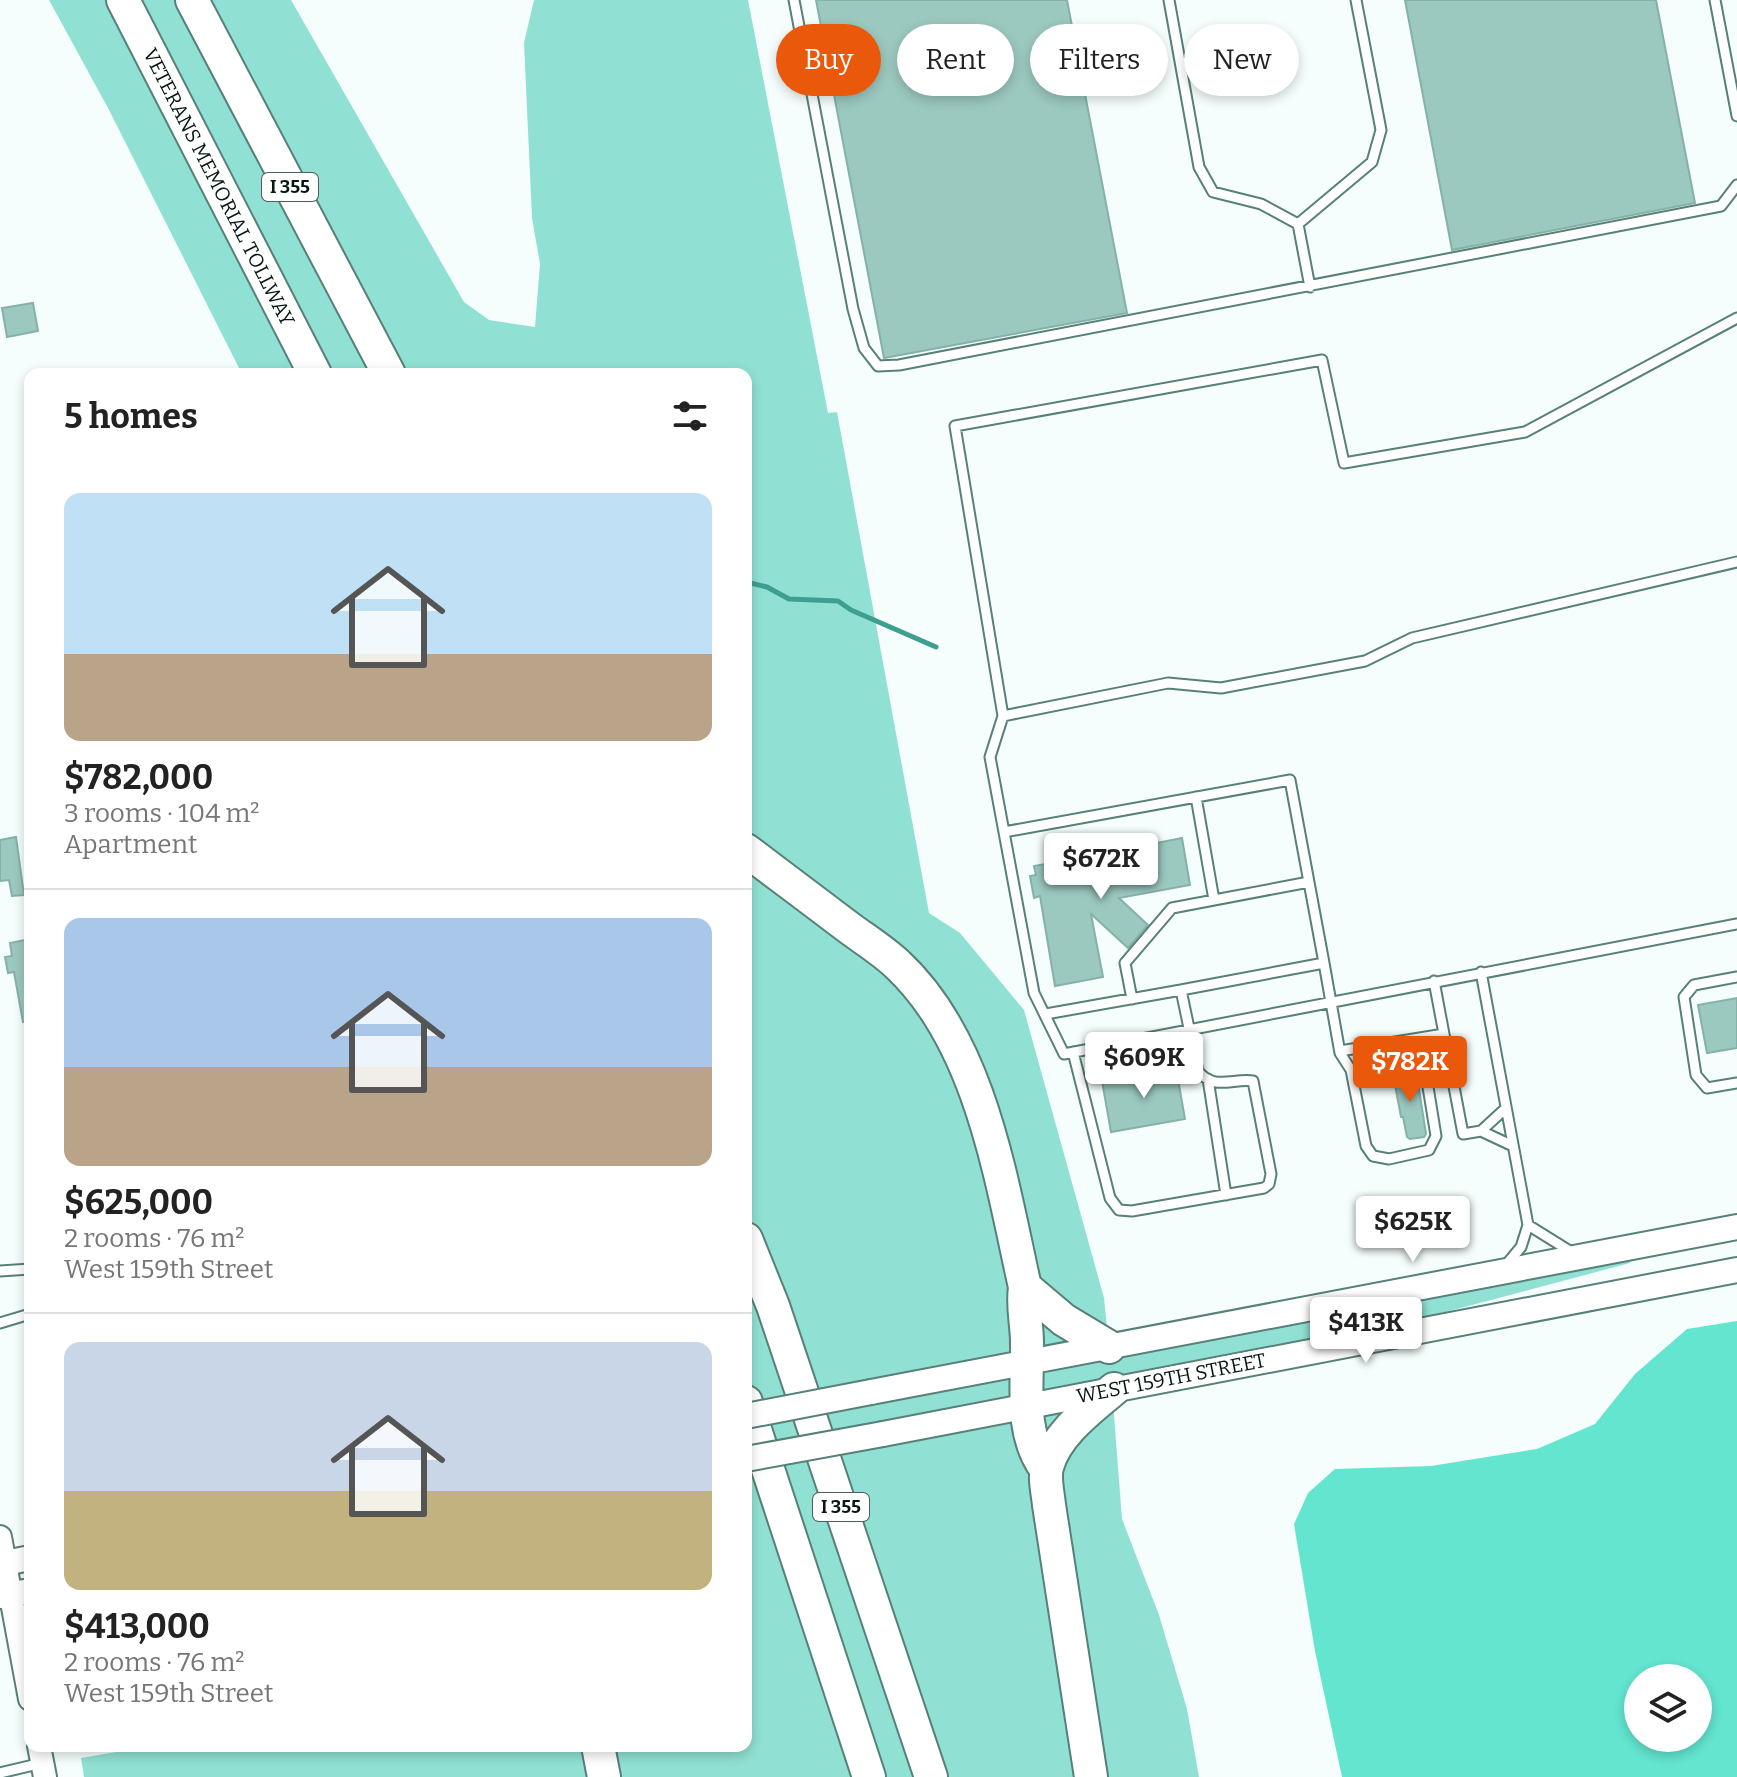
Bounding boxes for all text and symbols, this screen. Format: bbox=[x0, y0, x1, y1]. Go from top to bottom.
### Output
chip: Buy bbox=[776, 24, 881, 96]
chip: Rent bbox=[897, 24, 1014, 96]
chip: Filters bbox=[1030, 24, 1168, 96]
chip: New bbox=[1184, 24, 1299, 96]
street label: VETERANS MEMORIAL TOLLWAY bbox=[138, 44, 300, 330]
road number: I 355 bbox=[262, 173, 318, 201]
icon: filters bbox=[668, 394, 712, 438]
text: 5 homes bbox=[64, 396, 198, 437]
icon: home bbox=[316, 545, 460, 689]
text: $782,000 bbox=[64, 757, 213, 798]
text: 3 rooms · 104 m² bbox=[64, 798, 260, 829]
text: Apartment bbox=[64, 829, 197, 860]
pin: $672K bbox=[1045, 833, 1157, 901]
text: $672K bbox=[1062, 843, 1140, 874]
icon: home bbox=[316, 970, 460, 1114]
pin: $609K bbox=[1088, 1032, 1200, 1100]
pin: $782K bbox=[1354, 1036, 1466, 1104]
text: $609K bbox=[1103, 1042, 1185, 1073]
text: $782K bbox=[1371, 1046, 1449, 1077]
text: $625,000 bbox=[64, 1182, 213, 1223]
pin: $625K bbox=[1357, 1196, 1469, 1264]
text: $625K bbox=[1374, 1206, 1452, 1237]
text: 2 rooms · 76 m² bbox=[64, 1223, 244, 1254]
text: West 159th Street bbox=[64, 1254, 273, 1285]
pin: $413K bbox=[1310, 1297, 1422, 1365]
text: $413K bbox=[1328, 1307, 1404, 1338]
street label: WEST 159TH STREET bbox=[1074, 1348, 1268, 1408]
icon: home bbox=[316, 1394, 460, 1538]
road number: I 355 bbox=[813, 1493, 869, 1521]
text: $413,000 bbox=[64, 1606, 210, 1647]
text: 2 rooms · 76 m² bbox=[64, 1647, 244, 1678]
map controls bbox=[1624, 1664, 1712, 1752]
button: layers bbox=[1624, 1664, 1712, 1752]
text: West 159th Street bbox=[64, 1678, 273, 1709]

